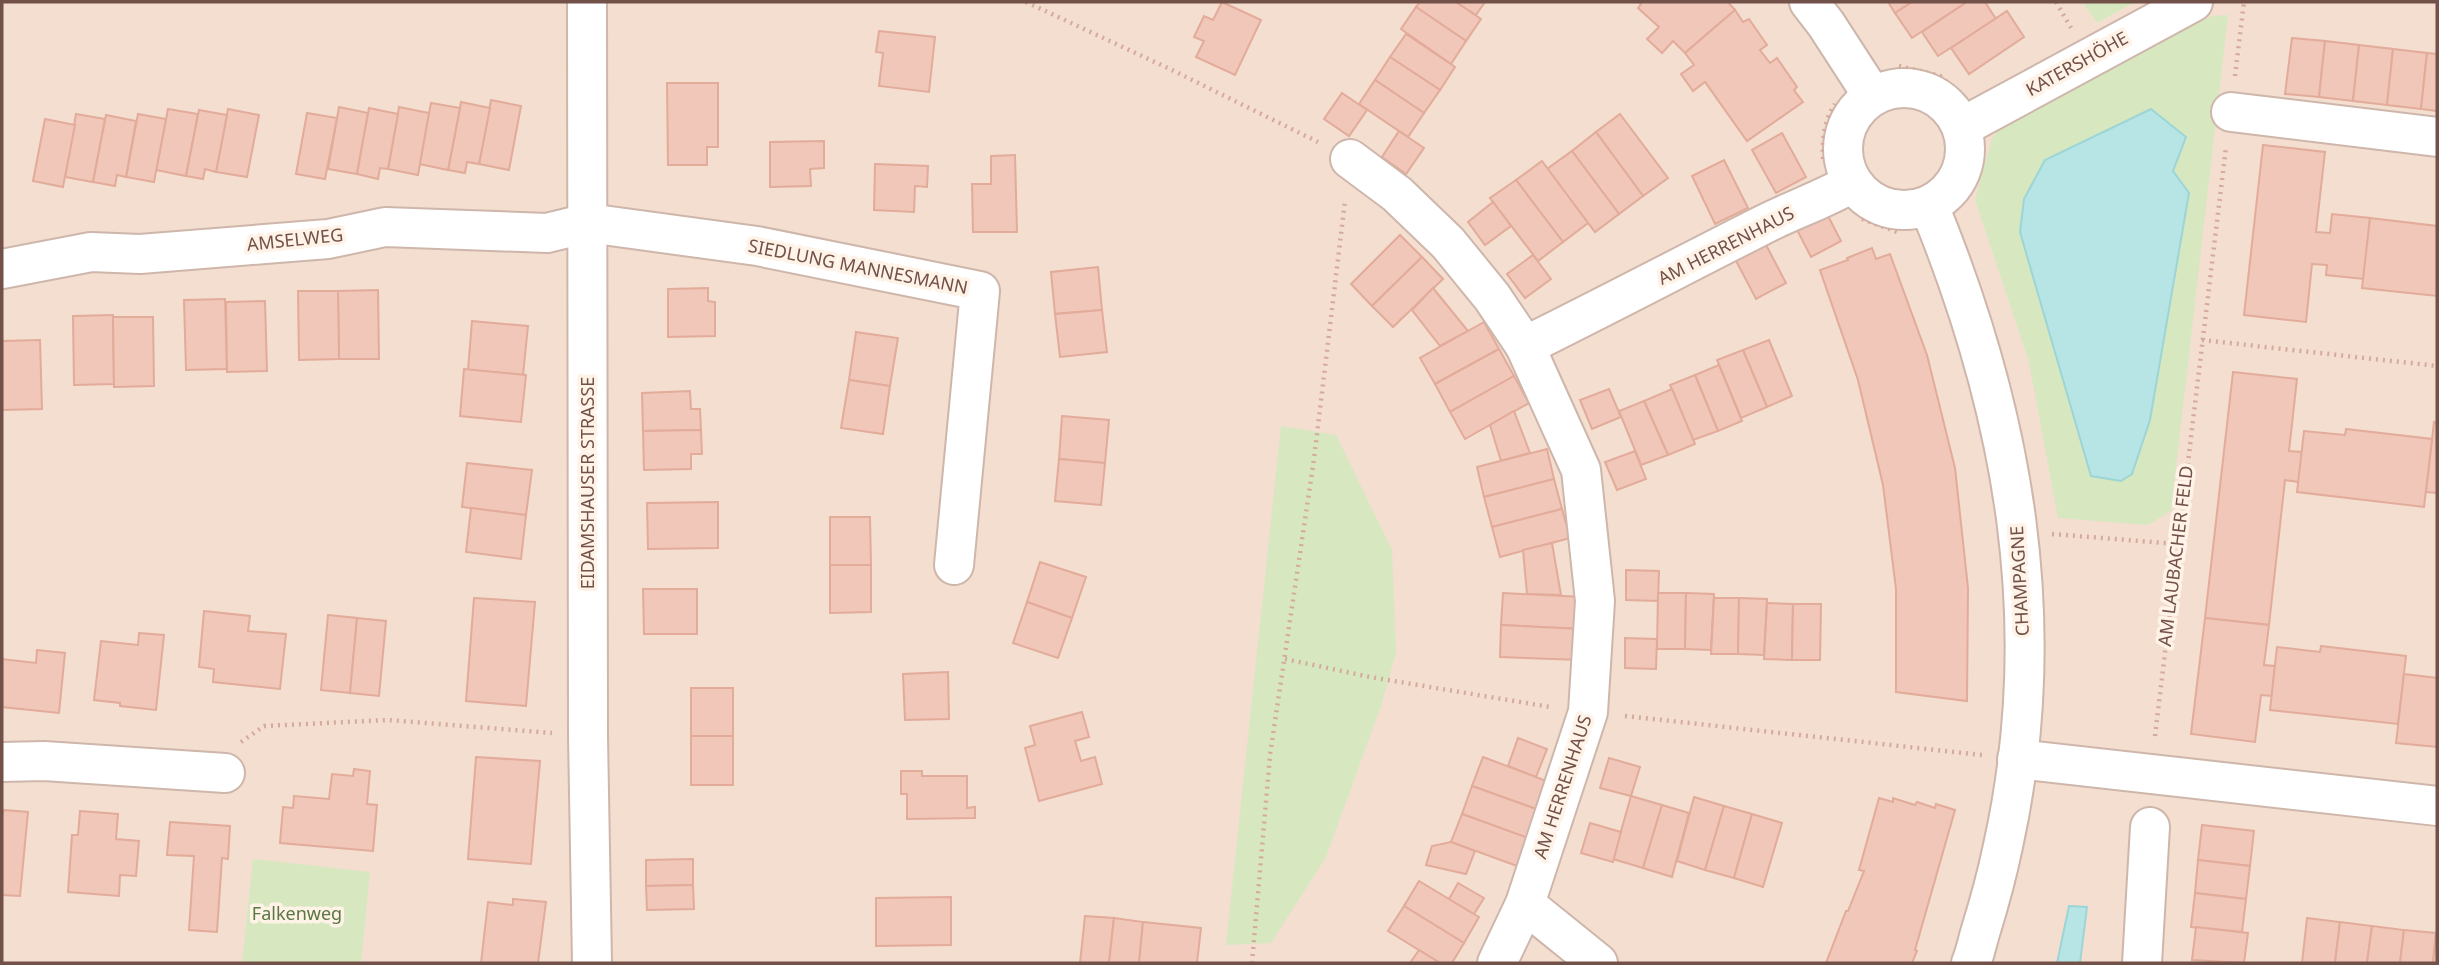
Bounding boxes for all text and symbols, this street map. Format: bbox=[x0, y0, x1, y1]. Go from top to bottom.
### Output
street label: KATERSHÖHE bbox=[2021, 25, 2132, 101]
street label: AM HERRENHAUS bbox=[1653, 200, 1798, 290]
street label: AMSELWEG bbox=[246, 222, 344, 256]
street label: SIEDLUNG MANNESMANN bbox=[746, 233, 970, 299]
street label: EIDAMSHAUSER STRASSE bbox=[575, 377, 599, 589]
street label: AM LAUBACHER FELD bbox=[2152, 464, 2198, 648]
street label: CHAMPAGNE bbox=[2004, 525, 2034, 637]
street label: AM HERRENHAUS bbox=[1527, 712, 1597, 862]
park label: Falkenweg bbox=[252, 901, 342, 925]

